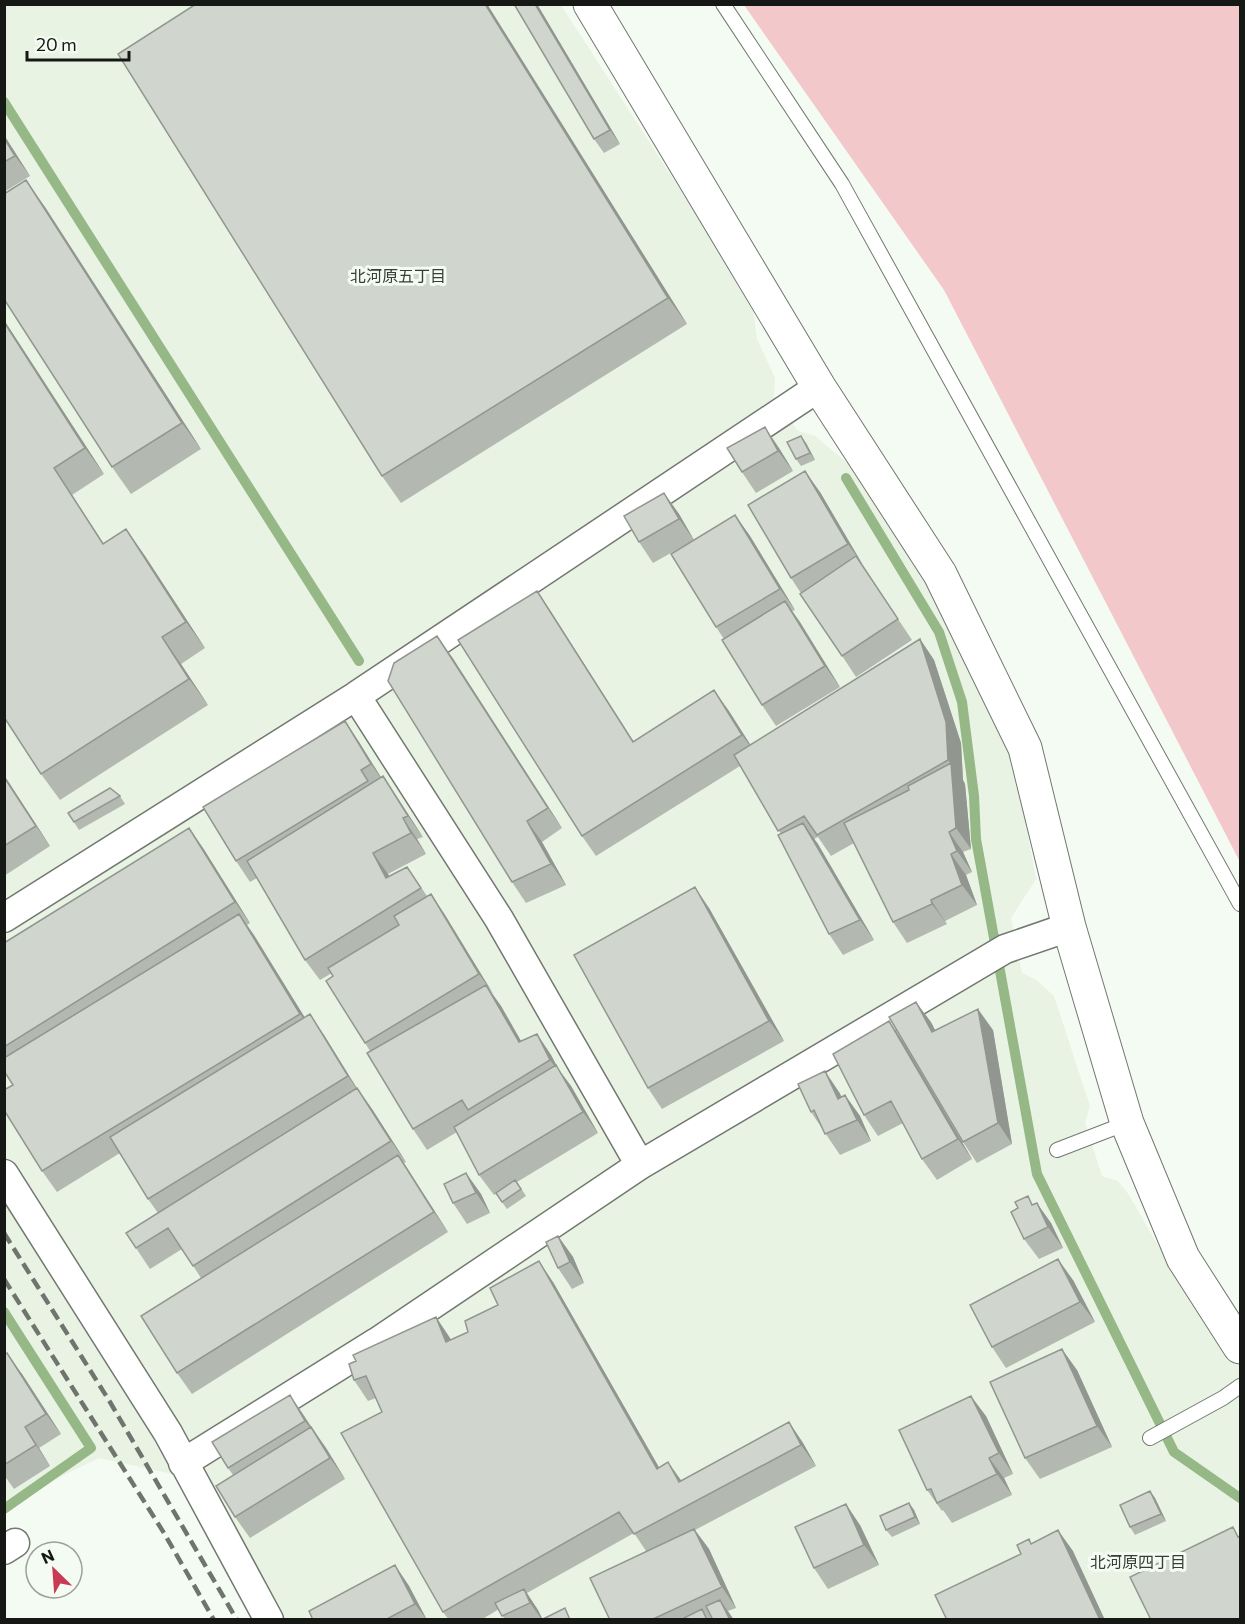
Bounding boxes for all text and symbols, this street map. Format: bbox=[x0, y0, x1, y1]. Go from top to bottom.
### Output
scale bar bbox=[27, 24, 129, 62]
text: 20 m bbox=[36, 33, 77, 55]
district label: 北河原五丁目 bbox=[350, 266, 446, 285]
north arrow bbox=[24, 1540, 84, 1600]
text: N bbox=[38, 1545, 57, 1567]
district label: 北河原四丁目 bbox=[1090, 1552, 1186, 1571]

